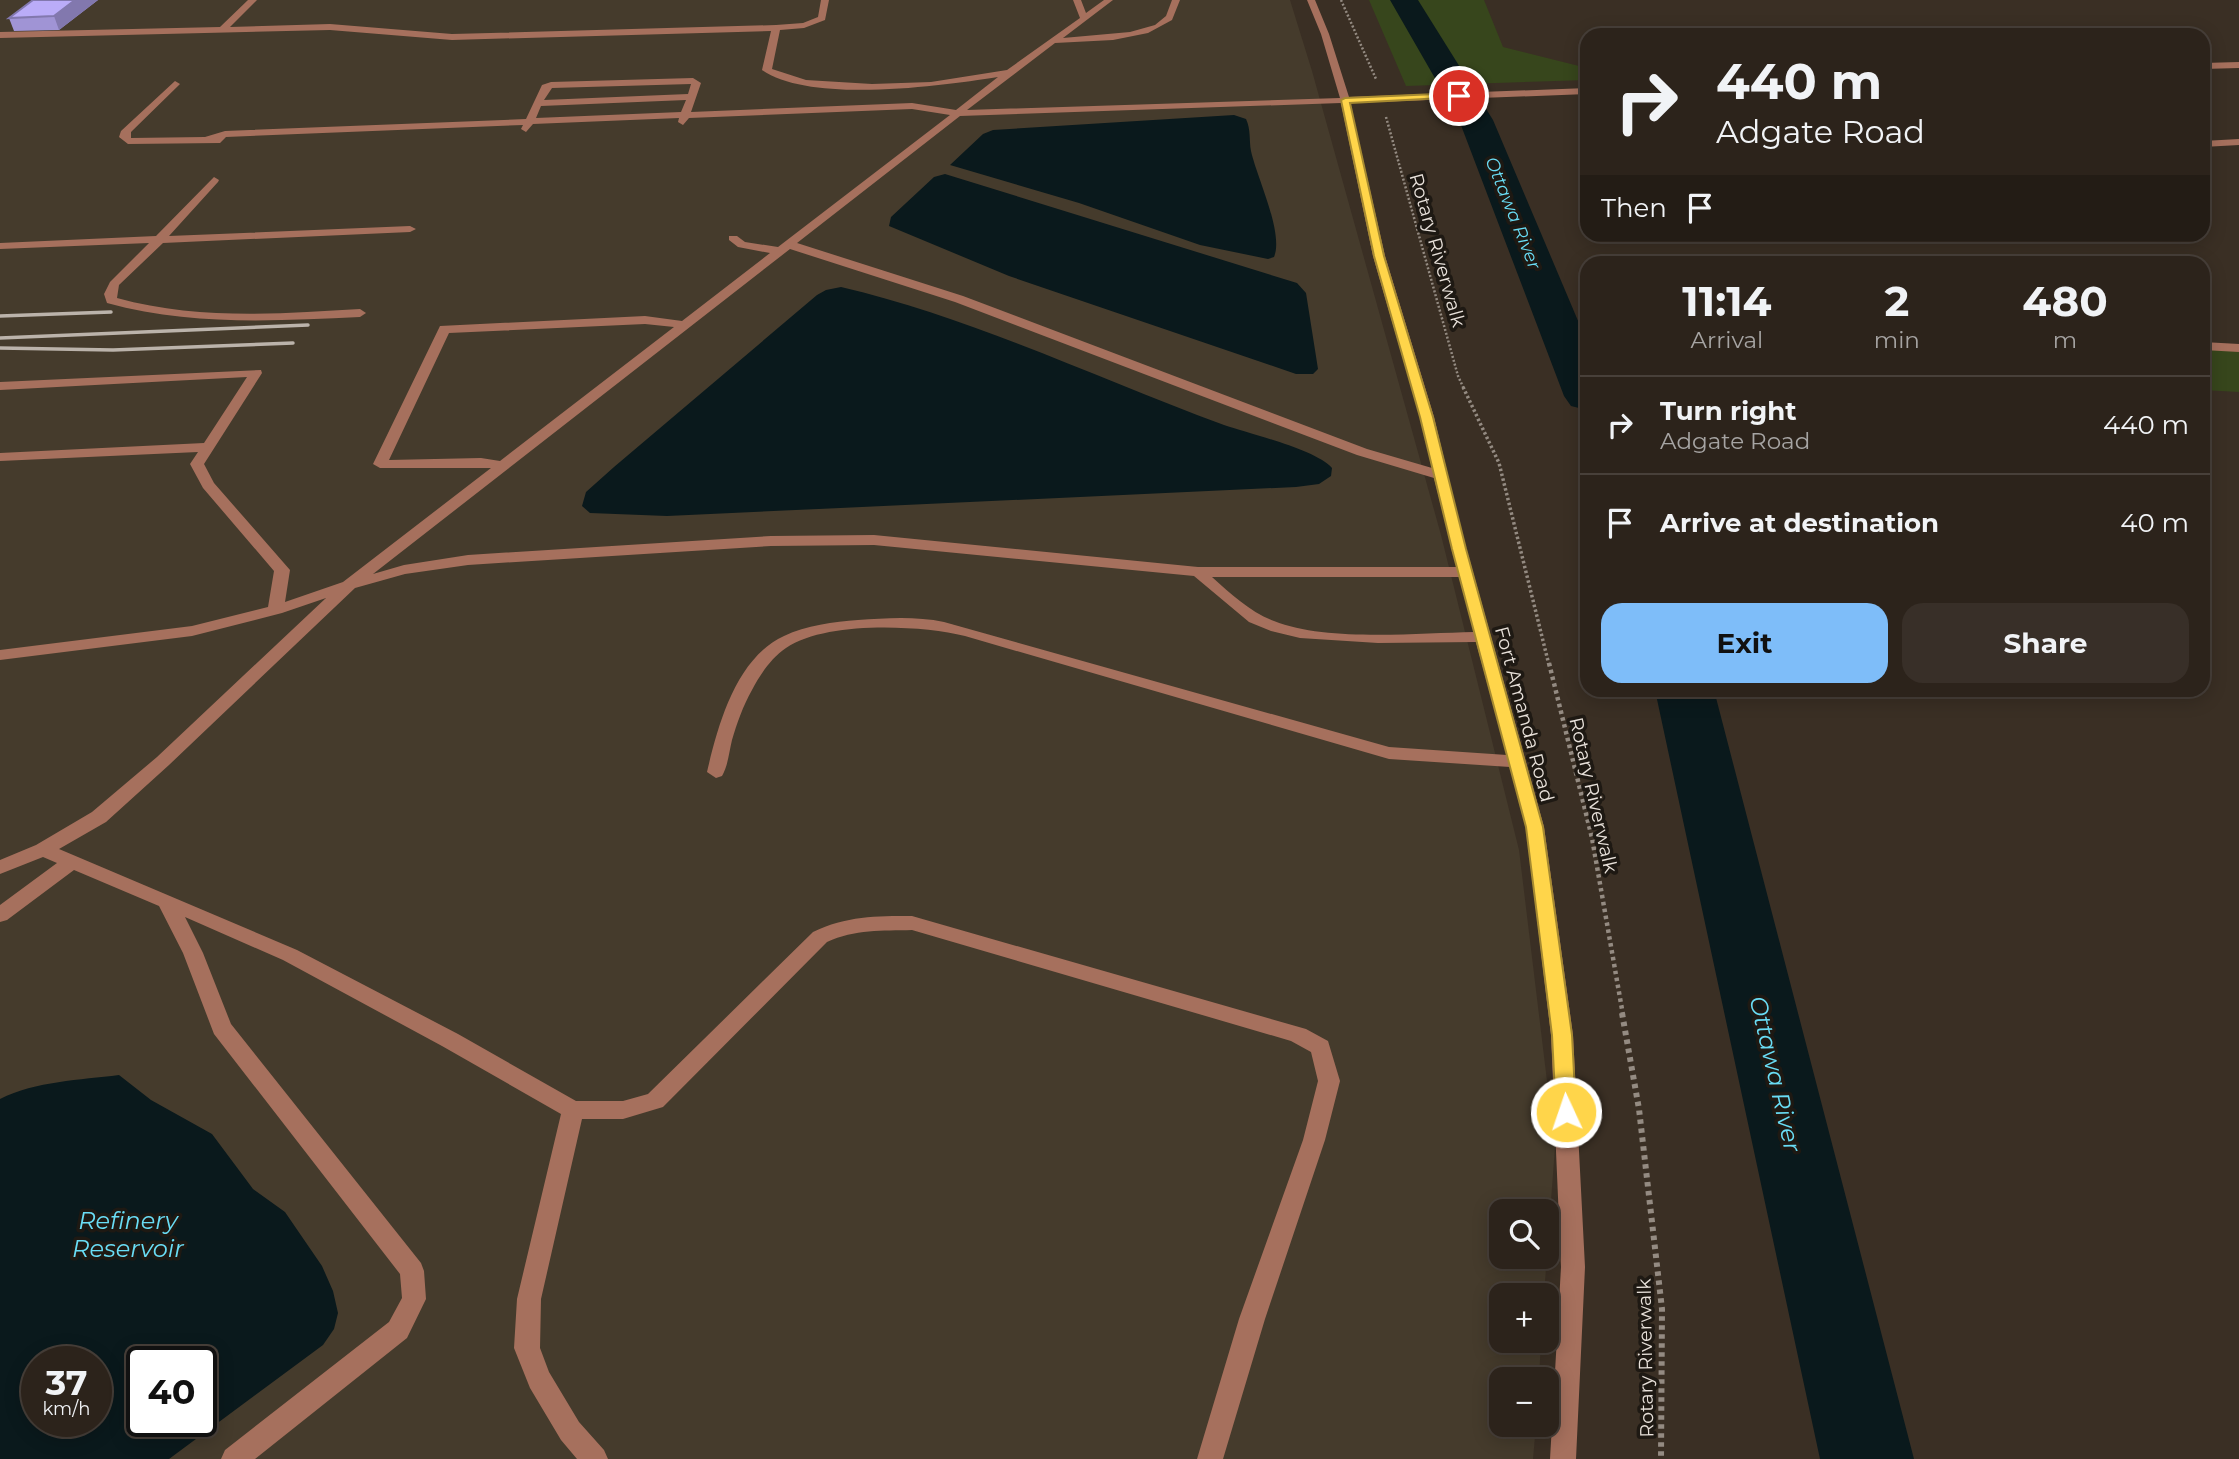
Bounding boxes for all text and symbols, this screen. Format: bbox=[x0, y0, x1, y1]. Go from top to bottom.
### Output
text: 440 m bbox=[1716, 52, 1882, 111]
icon: right bbox=[1601, 56, 1692, 147]
pin bbox=[1429, 66, 1489, 126]
icon: arrive bbox=[1440, 77, 1478, 115]
text: Adgate Road bbox=[1716, 112, 1925, 151]
water label: Ottawa River bbox=[1480, 154, 1546, 273]
street label: Rotary Riverwalk bbox=[1405, 170, 1471, 330]
icon: arrive bbox=[1681, 189, 1719, 227]
text: Then bbox=[1601, 192, 1667, 224]
text: 11:14 bbox=[1682, 275, 1772, 327]
text: 2 bbox=[1884, 275, 1909, 327]
text: 480 bbox=[2022, 275, 2108, 327]
text: Arrival bbox=[1691, 326, 1763, 354]
text: min bbox=[1874, 326, 1920, 354]
text: m bbox=[2053, 326, 2077, 354]
text: Turn right bbox=[1660, 395, 1796, 427]
icon: right bbox=[1601, 406, 1639, 444]
text: 440 m bbox=[2103, 409, 2189, 441]
text: Adgate Road bbox=[1660, 427, 1810, 455]
icon: arrive bbox=[1601, 504, 1639, 542]
text: Arrive at destination bbox=[1660, 507, 1939, 539]
text: 40 m bbox=[2120, 507, 2189, 539]
button: Exit bbox=[1601, 603, 1888, 683]
button: Share bbox=[1902, 603, 2189, 683]
street label: Fort Amanda Road bbox=[1490, 624, 1559, 804]
street label: Rotary Riverwalk bbox=[1564, 715, 1623, 876]
water label: Ottawa River bbox=[1743, 993, 1808, 1156]
position arrow bbox=[1529, 1075, 1603, 1149]
map controls bbox=[1489, 1199, 1559, 1437]
button: search bbox=[1489, 1199, 1559, 1269]
water label: Refinery Reservoir bbox=[72, 1206, 185, 1263]
street label: Rotary Riverwalk bbox=[1633, 1278, 1658, 1438]
button: + bbox=[1489, 1283, 1559, 1353]
speed limit sign: 40 bbox=[126, 1346, 217, 1437]
text: 37 bbox=[45, 1361, 88, 1404]
button: − bbox=[1489, 1367, 1559, 1437]
text: km/h bbox=[42, 1398, 91, 1420]

